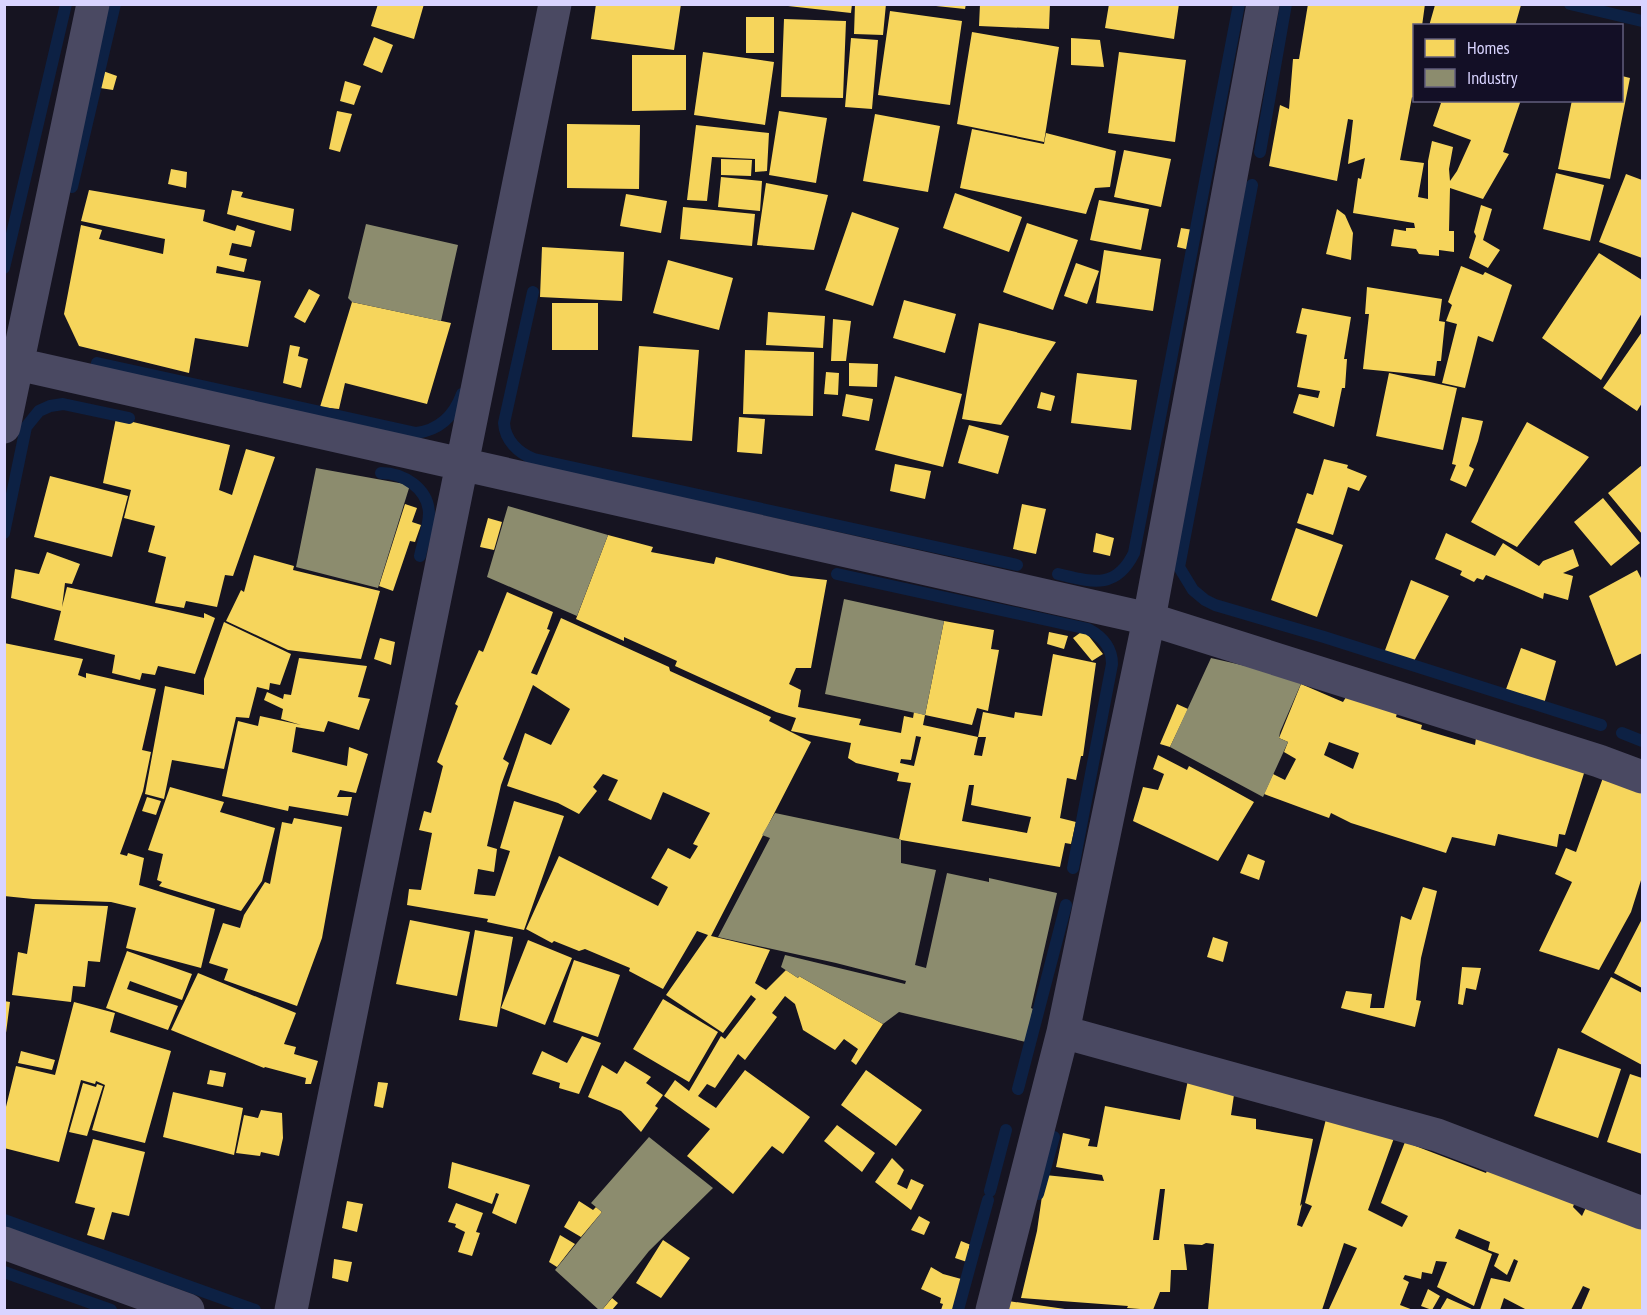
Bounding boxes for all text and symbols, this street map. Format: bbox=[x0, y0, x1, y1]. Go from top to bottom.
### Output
legend bbox=[1413, 24, 1623, 102]
text: Homes bbox=[1467, 36, 1510, 59]
text: Industry bbox=[1467, 66, 1518, 89]

